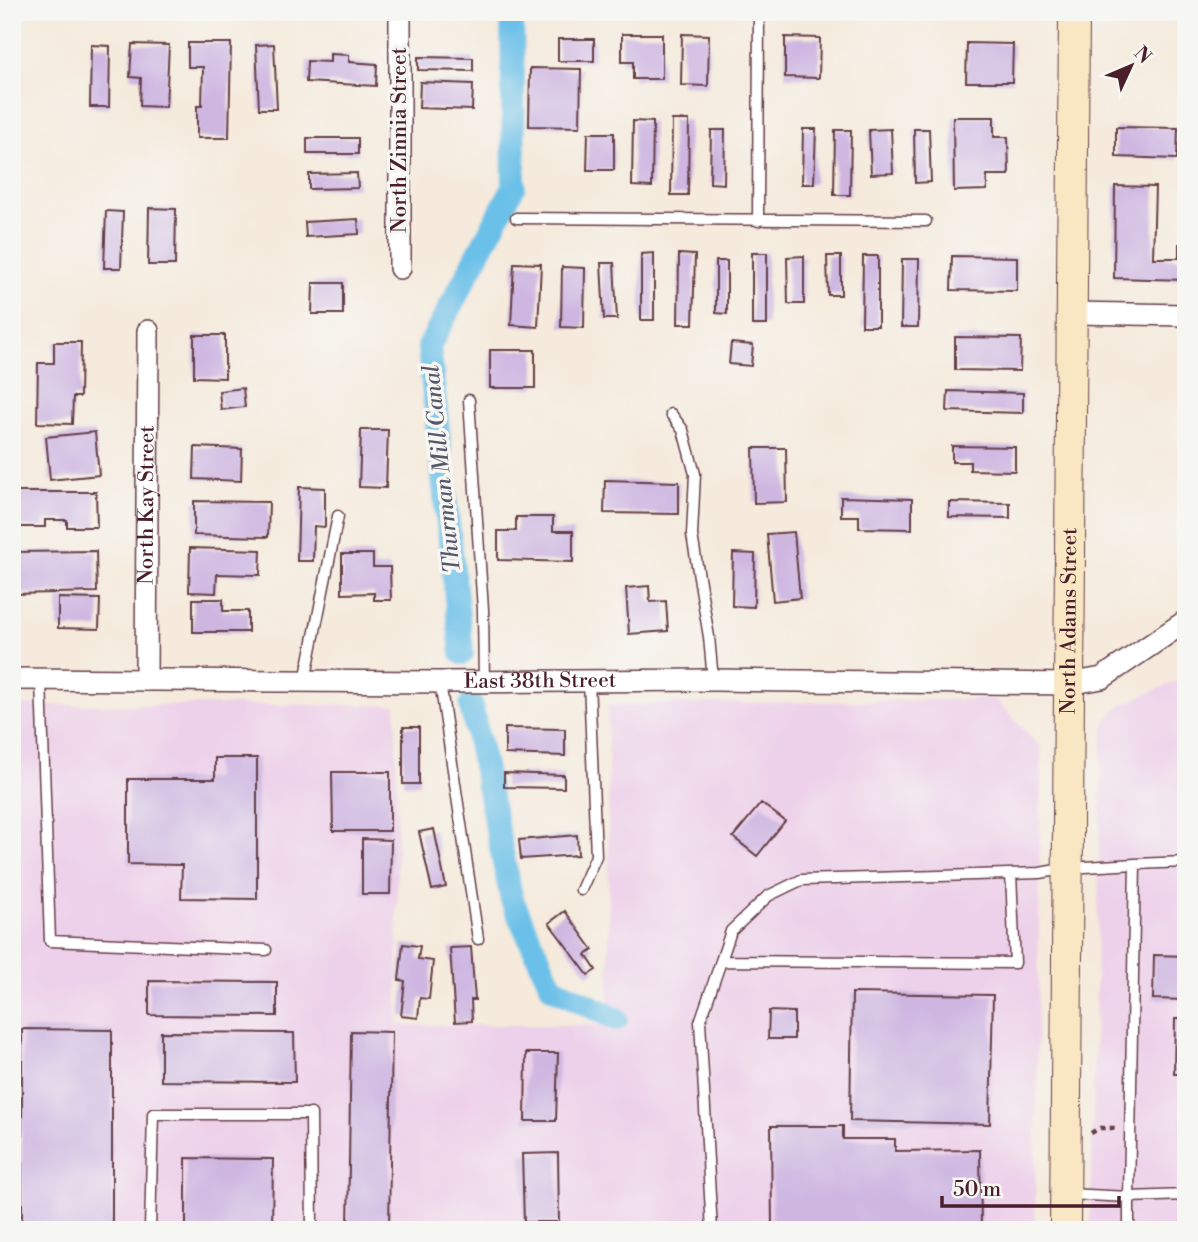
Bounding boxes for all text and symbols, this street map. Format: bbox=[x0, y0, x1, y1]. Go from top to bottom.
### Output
north arrow bbox=[1096, 32, 1166, 102]
text: N bbox=[1129, 41, 1156, 69]
street label: North Zinnia Street bbox=[387, 46, 413, 233]
water label: Thurman Mill Canal bbox=[417, 363, 467, 574]
street label: North Kay Street bbox=[134, 425, 160, 585]
street label: North Adams Street bbox=[1056, 527, 1083, 715]
street label: East 38th Street bbox=[464, 668, 617, 695]
scale bar bbox=[942, 1165, 1119, 1209]
text: 50 m bbox=[953, 1177, 1001, 1203]

